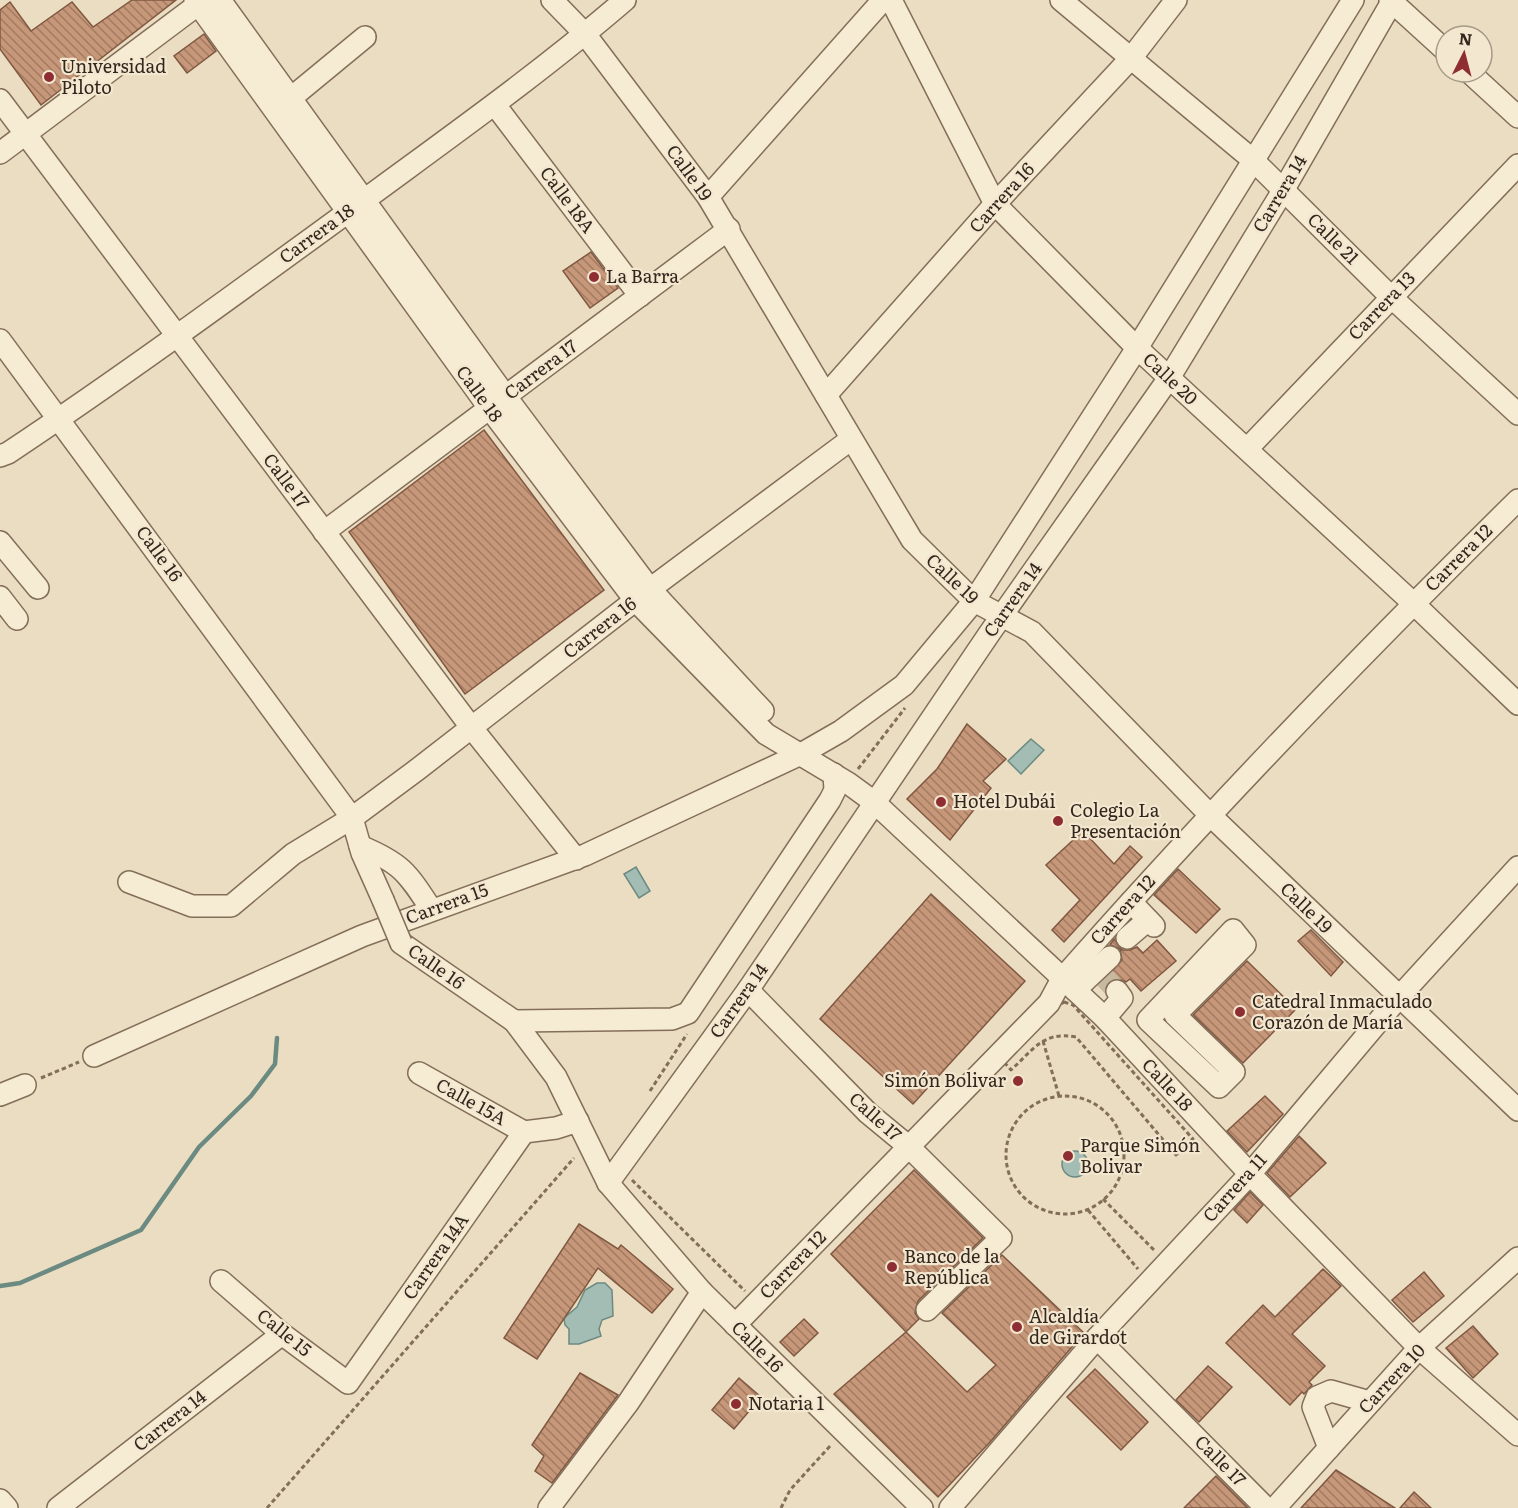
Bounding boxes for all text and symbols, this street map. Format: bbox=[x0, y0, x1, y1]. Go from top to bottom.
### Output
north arrow bbox=[1434, 24, 1494, 84]
text: N bbox=[1458, 25, 1474, 51]
place label: Universidad Piloto bbox=[61, 52, 166, 100]
marker: Universidad Piloto bbox=[42, 70, 56, 84]
street label: Calle 19 bbox=[661, 138, 720, 206]
street label: Carrera 14 bbox=[1245, 149, 1313, 237]
street label: Carrera 16 bbox=[962, 155, 1040, 238]
street label: Calle 18A bbox=[534, 160, 602, 238]
street label: Carrera 18 bbox=[273, 196, 359, 269]
street label: Calle 21 bbox=[1302, 206, 1366, 270]
place label: La Barra bbox=[606, 262, 679, 289]
street label: Carrera 13 bbox=[1341, 264, 1421, 346]
marker: La Barra bbox=[587, 270, 601, 284]
street label: Carrera 17 bbox=[498, 332, 582, 405]
street label: Calle 20 bbox=[1138, 345, 1205, 410]
street label: Calle 18 bbox=[450, 359, 510, 427]
street label: Calle 17 bbox=[258, 447, 317, 513]
street label: Carrera 12 bbox=[1418, 517, 1498, 597]
street label: Calle 16 bbox=[131, 519, 190, 587]
street label: Calle 19 bbox=[921, 546, 986, 609]
street label: Carrera 14 bbox=[976, 556, 1048, 642]
street label: Carrera 16 bbox=[557, 589, 642, 664]
place label: Hotel Dubái bbox=[953, 787, 1056, 814]
marker: Hotel Dubái bbox=[934, 795, 948, 809]
place label: Colegio La Presentación bbox=[1070, 796, 1181, 844]
marker: Colegio La Presentación bbox=[1051, 814, 1065, 828]
street label: Carrera 12 bbox=[1083, 868, 1161, 950]
street label: Carrera 15 bbox=[401, 875, 492, 930]
street label: Calle 19 bbox=[1275, 875, 1339, 939]
street label: Calle 16 bbox=[403, 936, 471, 995]
street label: Carrera 14 bbox=[702, 957, 774, 1043]
place label: Catedral Inmaculado Corazón de María bbox=[1252, 987, 1432, 1035]
marker: Catedral Inmaculado Corazón de María bbox=[1233, 1005, 1247, 1019]
street label: Calle 18 bbox=[1136, 1051, 1200, 1117]
place label: Simón Bolivar bbox=[884, 1066, 1006, 1093]
street label: Calle 15A bbox=[432, 1070, 512, 1131]
marker: Simón Bolivar bbox=[1011, 1074, 1025, 1088]
street label: Calle 17 bbox=[844, 1085, 908, 1147]
place label: Parque Simón Bolivar bbox=[1080, 1131, 1200, 1179]
street label: Carrera 11 bbox=[1196, 1147, 1272, 1227]
marker: Parque Simón Bolivar bbox=[1061, 1149, 1075, 1163]
street label: Carrera 14A bbox=[395, 1208, 474, 1305]
street label: Carrera 12 bbox=[752, 1224, 832, 1304]
place label: Banco de la República bbox=[904, 1242, 1000, 1290]
marker: Banco de la República bbox=[885, 1260, 899, 1274]
street label: Calle 15 bbox=[252, 1301, 318, 1362]
place label: Alcaldía de Girardot bbox=[1029, 1302, 1128, 1350]
street label: Calle 16 bbox=[726, 1314, 790, 1378]
marker: Alcaldía de Girardot bbox=[1010, 1320, 1024, 1334]
street label: Carrera 10 bbox=[1351, 1337, 1431, 1419]
street label: Carrera 14 bbox=[127, 1383, 211, 1457]
place label: Notaria 1 bbox=[748, 1389, 824, 1416]
marker: Notaria 1 bbox=[729, 1397, 743, 1411]
street label: Calle 17 bbox=[1189, 1428, 1253, 1492]

